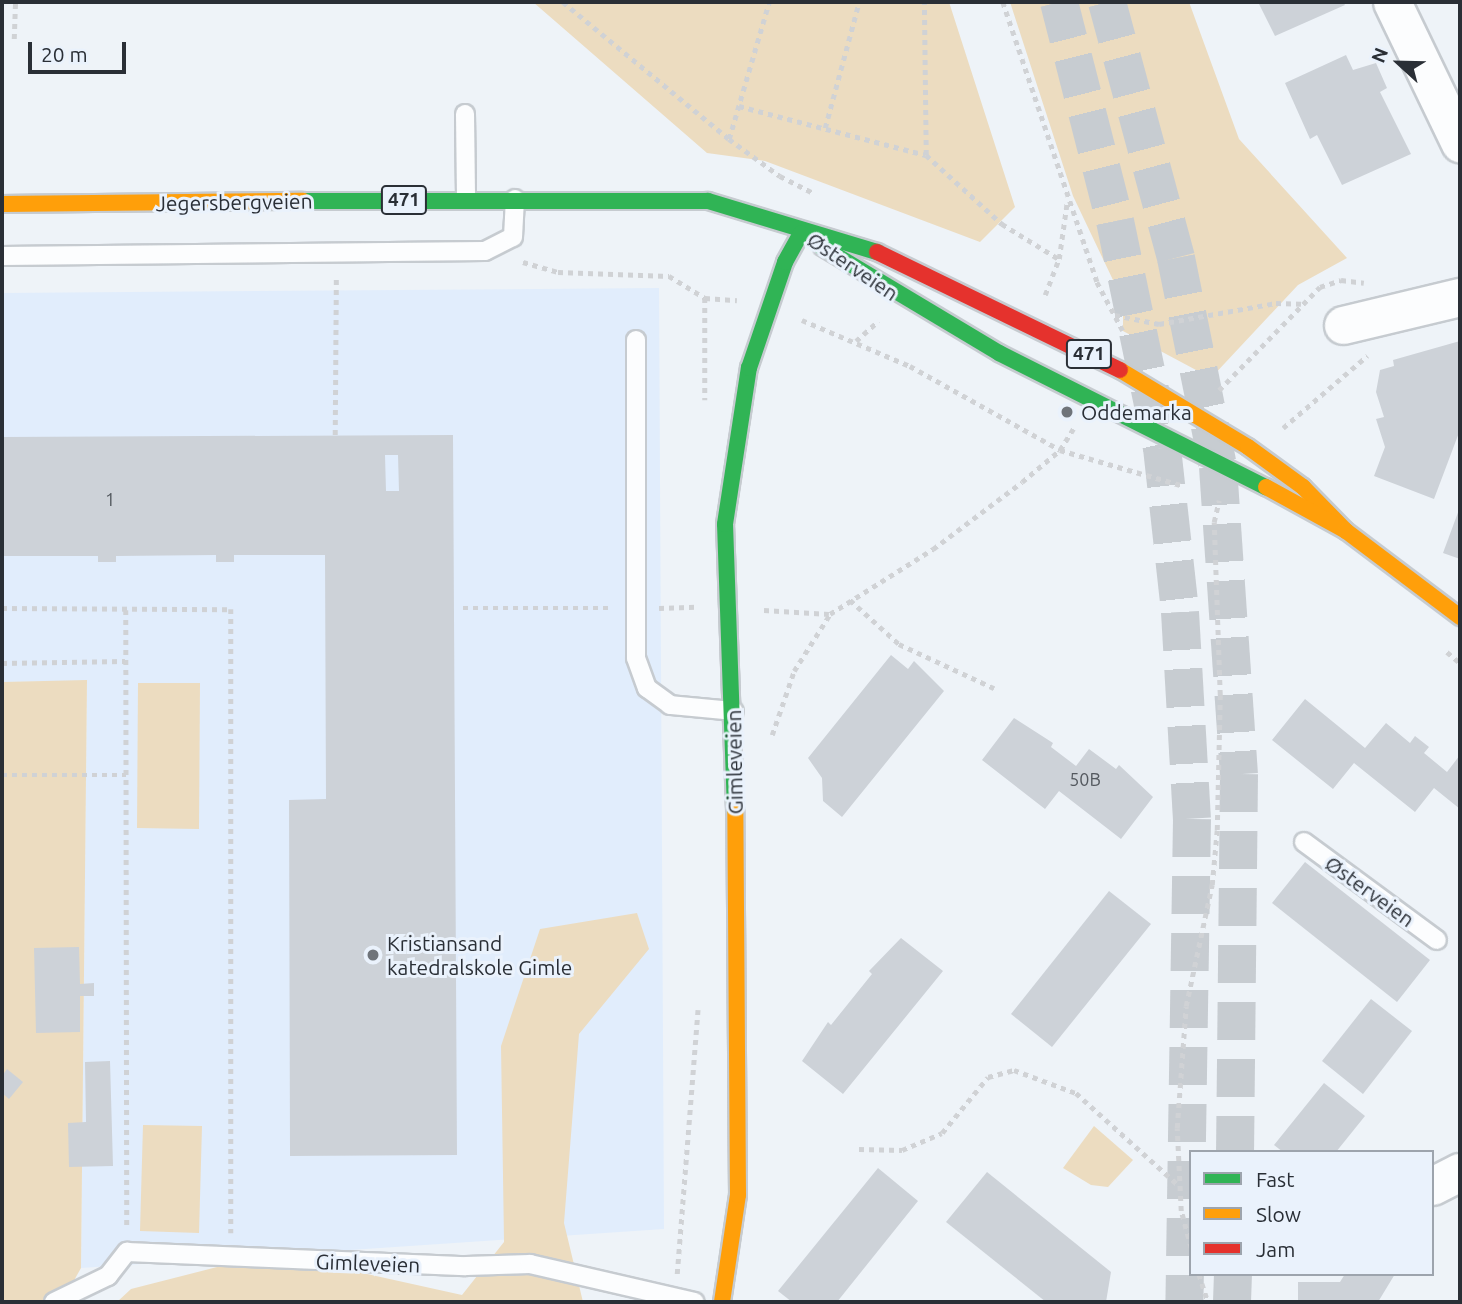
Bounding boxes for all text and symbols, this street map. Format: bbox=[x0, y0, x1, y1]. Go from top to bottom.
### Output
scale bar bbox=[32, 28, 130, 72]
north arrow bbox=[1364, 28, 1434, 98]
text: 20 m bbox=[41, 42, 88, 66]
text: N bbox=[1367, 44, 1392, 66]
road number: 471 bbox=[380, 184, 428, 216]
street label: Jegersbergveien bbox=[155, 188, 313, 216]
street label: Østerveien bbox=[803, 226, 903, 306]
road number: 471 bbox=[1064, 338, 1114, 370]
place label: Oddemarka bbox=[1081, 399, 1192, 425]
marker: Oddemarka bbox=[1059, 404, 1075, 420]
house number: 1 bbox=[105, 488, 115, 510]
street label: Gimleveien bbox=[720, 709, 748, 815]
house number: 50B bbox=[1069, 768, 1101, 790]
street label: Østerveien bbox=[1320, 850, 1420, 932]
place label: Kristiansand katedralskole Gimle bbox=[387, 930, 572, 980]
marker: Kristiansand katedralskole Gimle bbox=[365, 947, 381, 963]
legend bbox=[1189, 1150, 1434, 1276]
text: Fast bbox=[1256, 1167, 1294, 1191]
text: Slow bbox=[1256, 1202, 1301, 1226]
text: Jam bbox=[1256, 1237, 1295, 1261]
street label: Gimleveien bbox=[315, 1249, 421, 1277]

